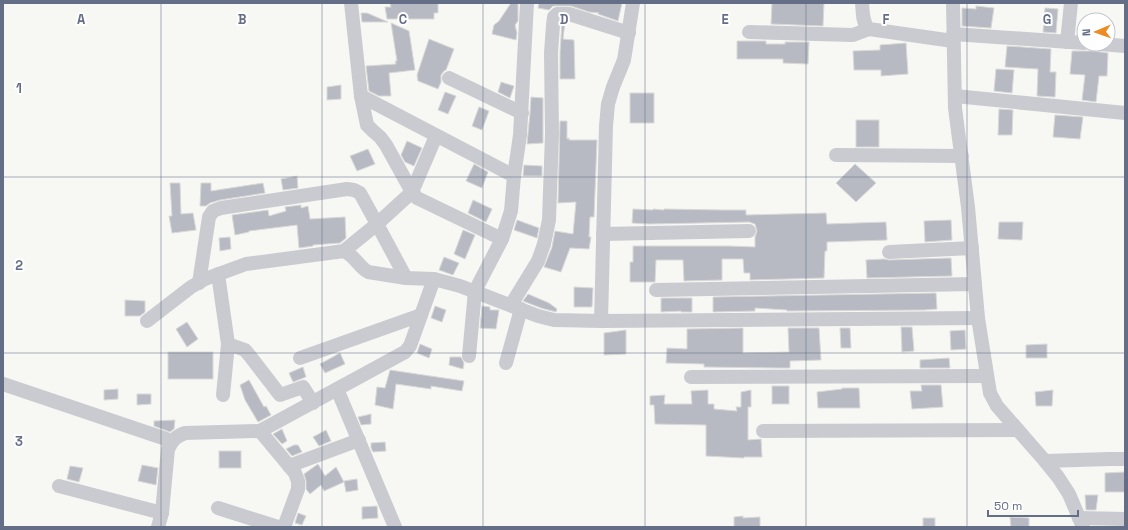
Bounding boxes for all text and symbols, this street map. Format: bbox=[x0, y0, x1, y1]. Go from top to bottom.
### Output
text: A bbox=[77, 11, 86, 28]
text: B bbox=[238, 11, 247, 28]
text: C bbox=[399, 11, 407, 28]
text: D bbox=[560, 11, 569, 28]
text: E bbox=[721, 11, 729, 28]
text: F bbox=[883, 11, 890, 28]
text: G bbox=[1043, 11, 1051, 28]
north arrow bbox=[1076, 12, 1116, 52]
text: N bbox=[1079, 28, 1093, 36]
text: 1 bbox=[16, 80, 22, 97]
text: 2 bbox=[15, 257, 23, 274]
text: 3 bbox=[15, 433, 23, 450]
scale bar bbox=[988, 492, 1078, 518]
text: 50 m bbox=[994, 498, 1022, 514]

